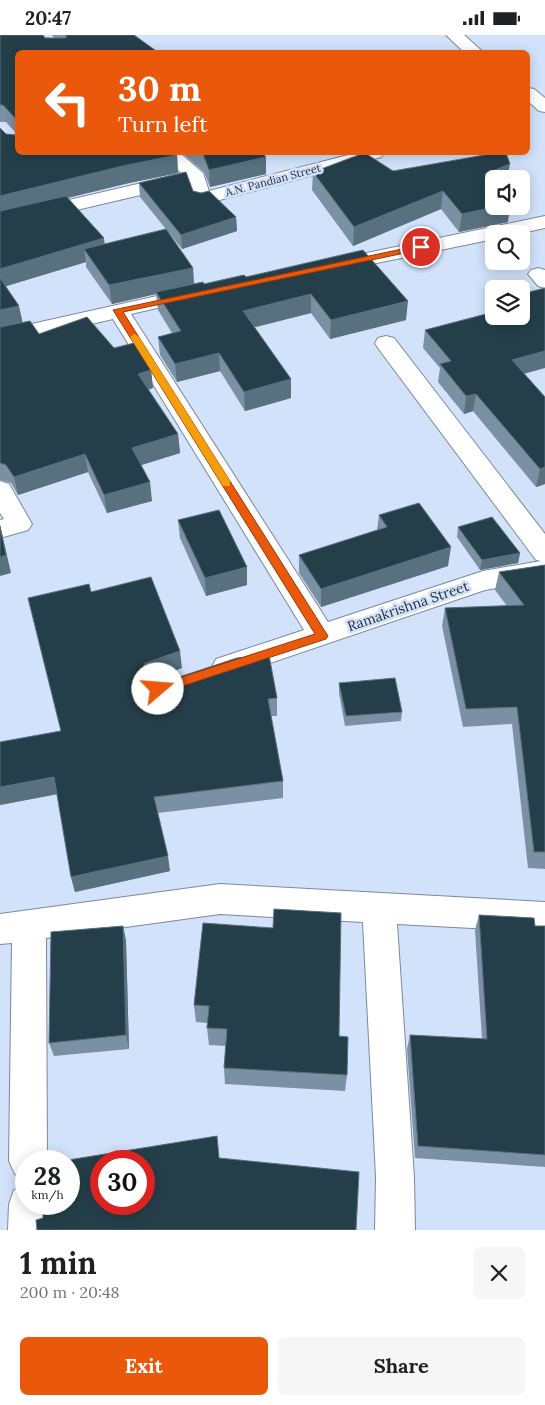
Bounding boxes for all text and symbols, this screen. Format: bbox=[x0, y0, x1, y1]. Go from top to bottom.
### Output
text: 20:47 bbox=[25, 6, 71, 30]
text: 30 m bbox=[118, 66, 201, 111]
icon: left bbox=[35, 70, 100, 135]
text: Turn left bbox=[118, 110, 208, 138]
street label: A.N. Pandian Street bbox=[223, 160, 323, 200]
map controls bbox=[485, 170, 530, 325]
button: sound bbox=[485, 170, 530, 215]
button: search bbox=[485, 225, 530, 270]
pin bbox=[400, 226, 442, 268]
icon: arrive bbox=[407, 233, 435, 261]
button: layers bbox=[485, 280, 530, 325]
street label: Ramakrishna Street bbox=[345, 577, 472, 635]
position arrow bbox=[131, 662, 183, 714]
speed limit sign: 30 bbox=[90, 1150, 155, 1215]
text: 28 bbox=[34, 1160, 61, 1192]
text: km/h bbox=[31, 1187, 64, 1202]
text: 1 min bbox=[20, 1244, 97, 1282]
button: close bbox=[473, 1247, 525, 1299]
text: 200 m · 20:48 bbox=[20, 1282, 120, 1302]
button: Exit bbox=[20, 1337, 268, 1395]
button: Share bbox=[278, 1337, 525, 1395]

